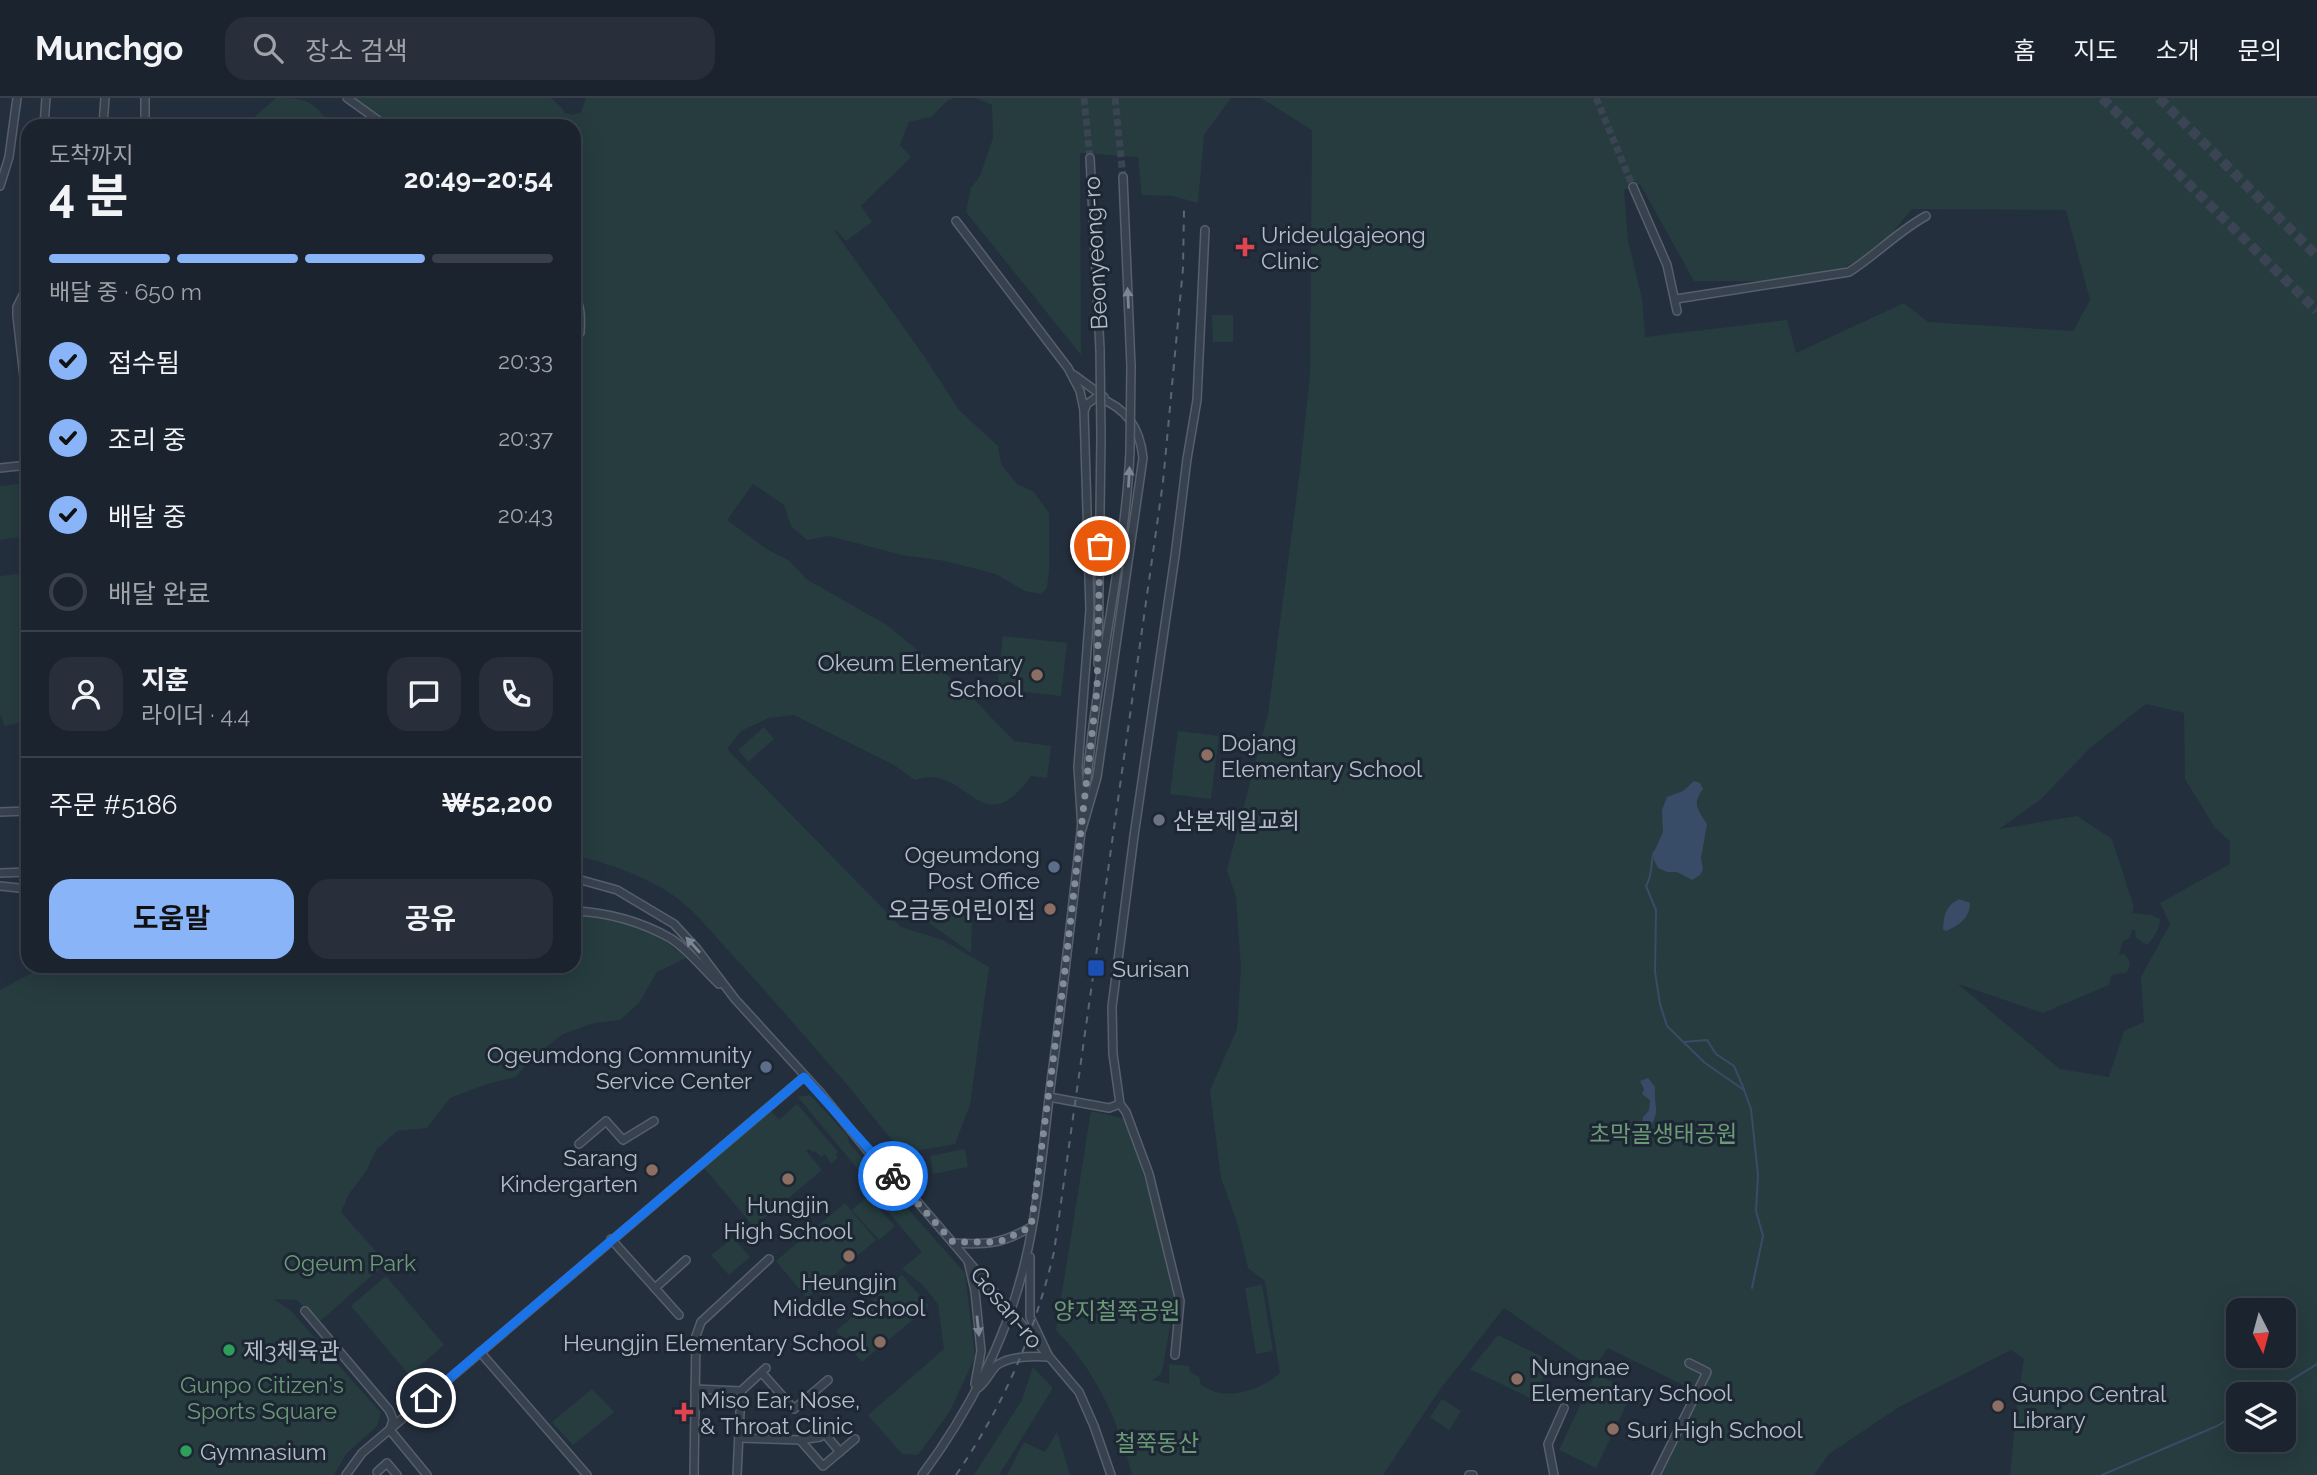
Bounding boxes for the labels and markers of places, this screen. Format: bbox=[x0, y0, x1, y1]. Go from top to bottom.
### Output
place label: Urideulgajeong Clinic bbox=[1261, 221, 1426, 274]
marker: Urideulgajeong Clinic bbox=[1235, 237, 1255, 257]
pin bbox=[1070, 516, 1130, 576]
place label: Okeum Elementary School bbox=[818, 649, 1024, 702]
marker: Okeum Elementary School bbox=[1029, 667, 1045, 683]
place label: Dojang Elementary School bbox=[1221, 729, 1423, 782]
marker: Dojang Elementary School bbox=[1199, 747, 1215, 763]
place label: 산본제일교회 bbox=[1173, 807, 1300, 834]
marker: 산본제일교회 bbox=[1151, 812, 1167, 828]
place label: Ogeumdong Post Office bbox=[905, 841, 1040, 894]
marker: Ogeumdong Post Office bbox=[1046, 859, 1062, 875]
place label: 오금동어린이집 bbox=[888, 896, 1036, 923]
marker: 오금동어린이집 bbox=[1042, 901, 1058, 917]
place label: Surisan bbox=[1112, 955, 1190, 982]
marker: Surisan bbox=[1086, 958, 1106, 978]
place label: Ogeumdong Community Service Center bbox=[487, 1041, 752, 1094]
marker: Ogeumdong Community Service Center bbox=[758, 1059, 774, 1075]
place label: Sarang Kindergarten bbox=[500, 1144, 638, 1197]
marker: Sarang Kindergarten bbox=[644, 1162, 660, 1178]
marker: Hungjin High School bbox=[780, 1171, 796, 1187]
place label: Hungjin High School bbox=[723, 1191, 853, 1244]
marker: Heungjin Middle School bbox=[841, 1248, 857, 1264]
place label: Heungjin Middle School bbox=[772, 1268, 926, 1321]
place label: Heungjin Elementary School bbox=[563, 1329, 867, 1356]
marker: Heungjin Elementary School bbox=[872, 1334, 888, 1350]
place label: 제3체육관 bbox=[243, 1337, 340, 1364]
marker: 제3체육관 bbox=[221, 1342, 237, 1358]
place label: Nungnae Elementary School bbox=[1531, 1353, 1733, 1406]
pin bbox=[396, 1368, 456, 1428]
marker: Nungnae Elementary School bbox=[1509, 1371, 1525, 1387]
place label: Gunpo Central Library bbox=[2012, 1380, 2167, 1433]
place label: Miso Ear, Nose, & Throat Clinic bbox=[700, 1386, 860, 1439]
marker: Gunpo Central Library bbox=[1990, 1398, 2006, 1414]
marker: Miso Ear, Nose, & Throat Clinic bbox=[674, 1402, 694, 1422]
place label: Suri High School bbox=[1627, 1416, 1803, 1443]
marker: Suri High School bbox=[1605, 1421, 1621, 1437]
place label: Gymnasium bbox=[200, 1438, 327, 1465]
marker: Gymnasium bbox=[178, 1443, 194, 1459]

